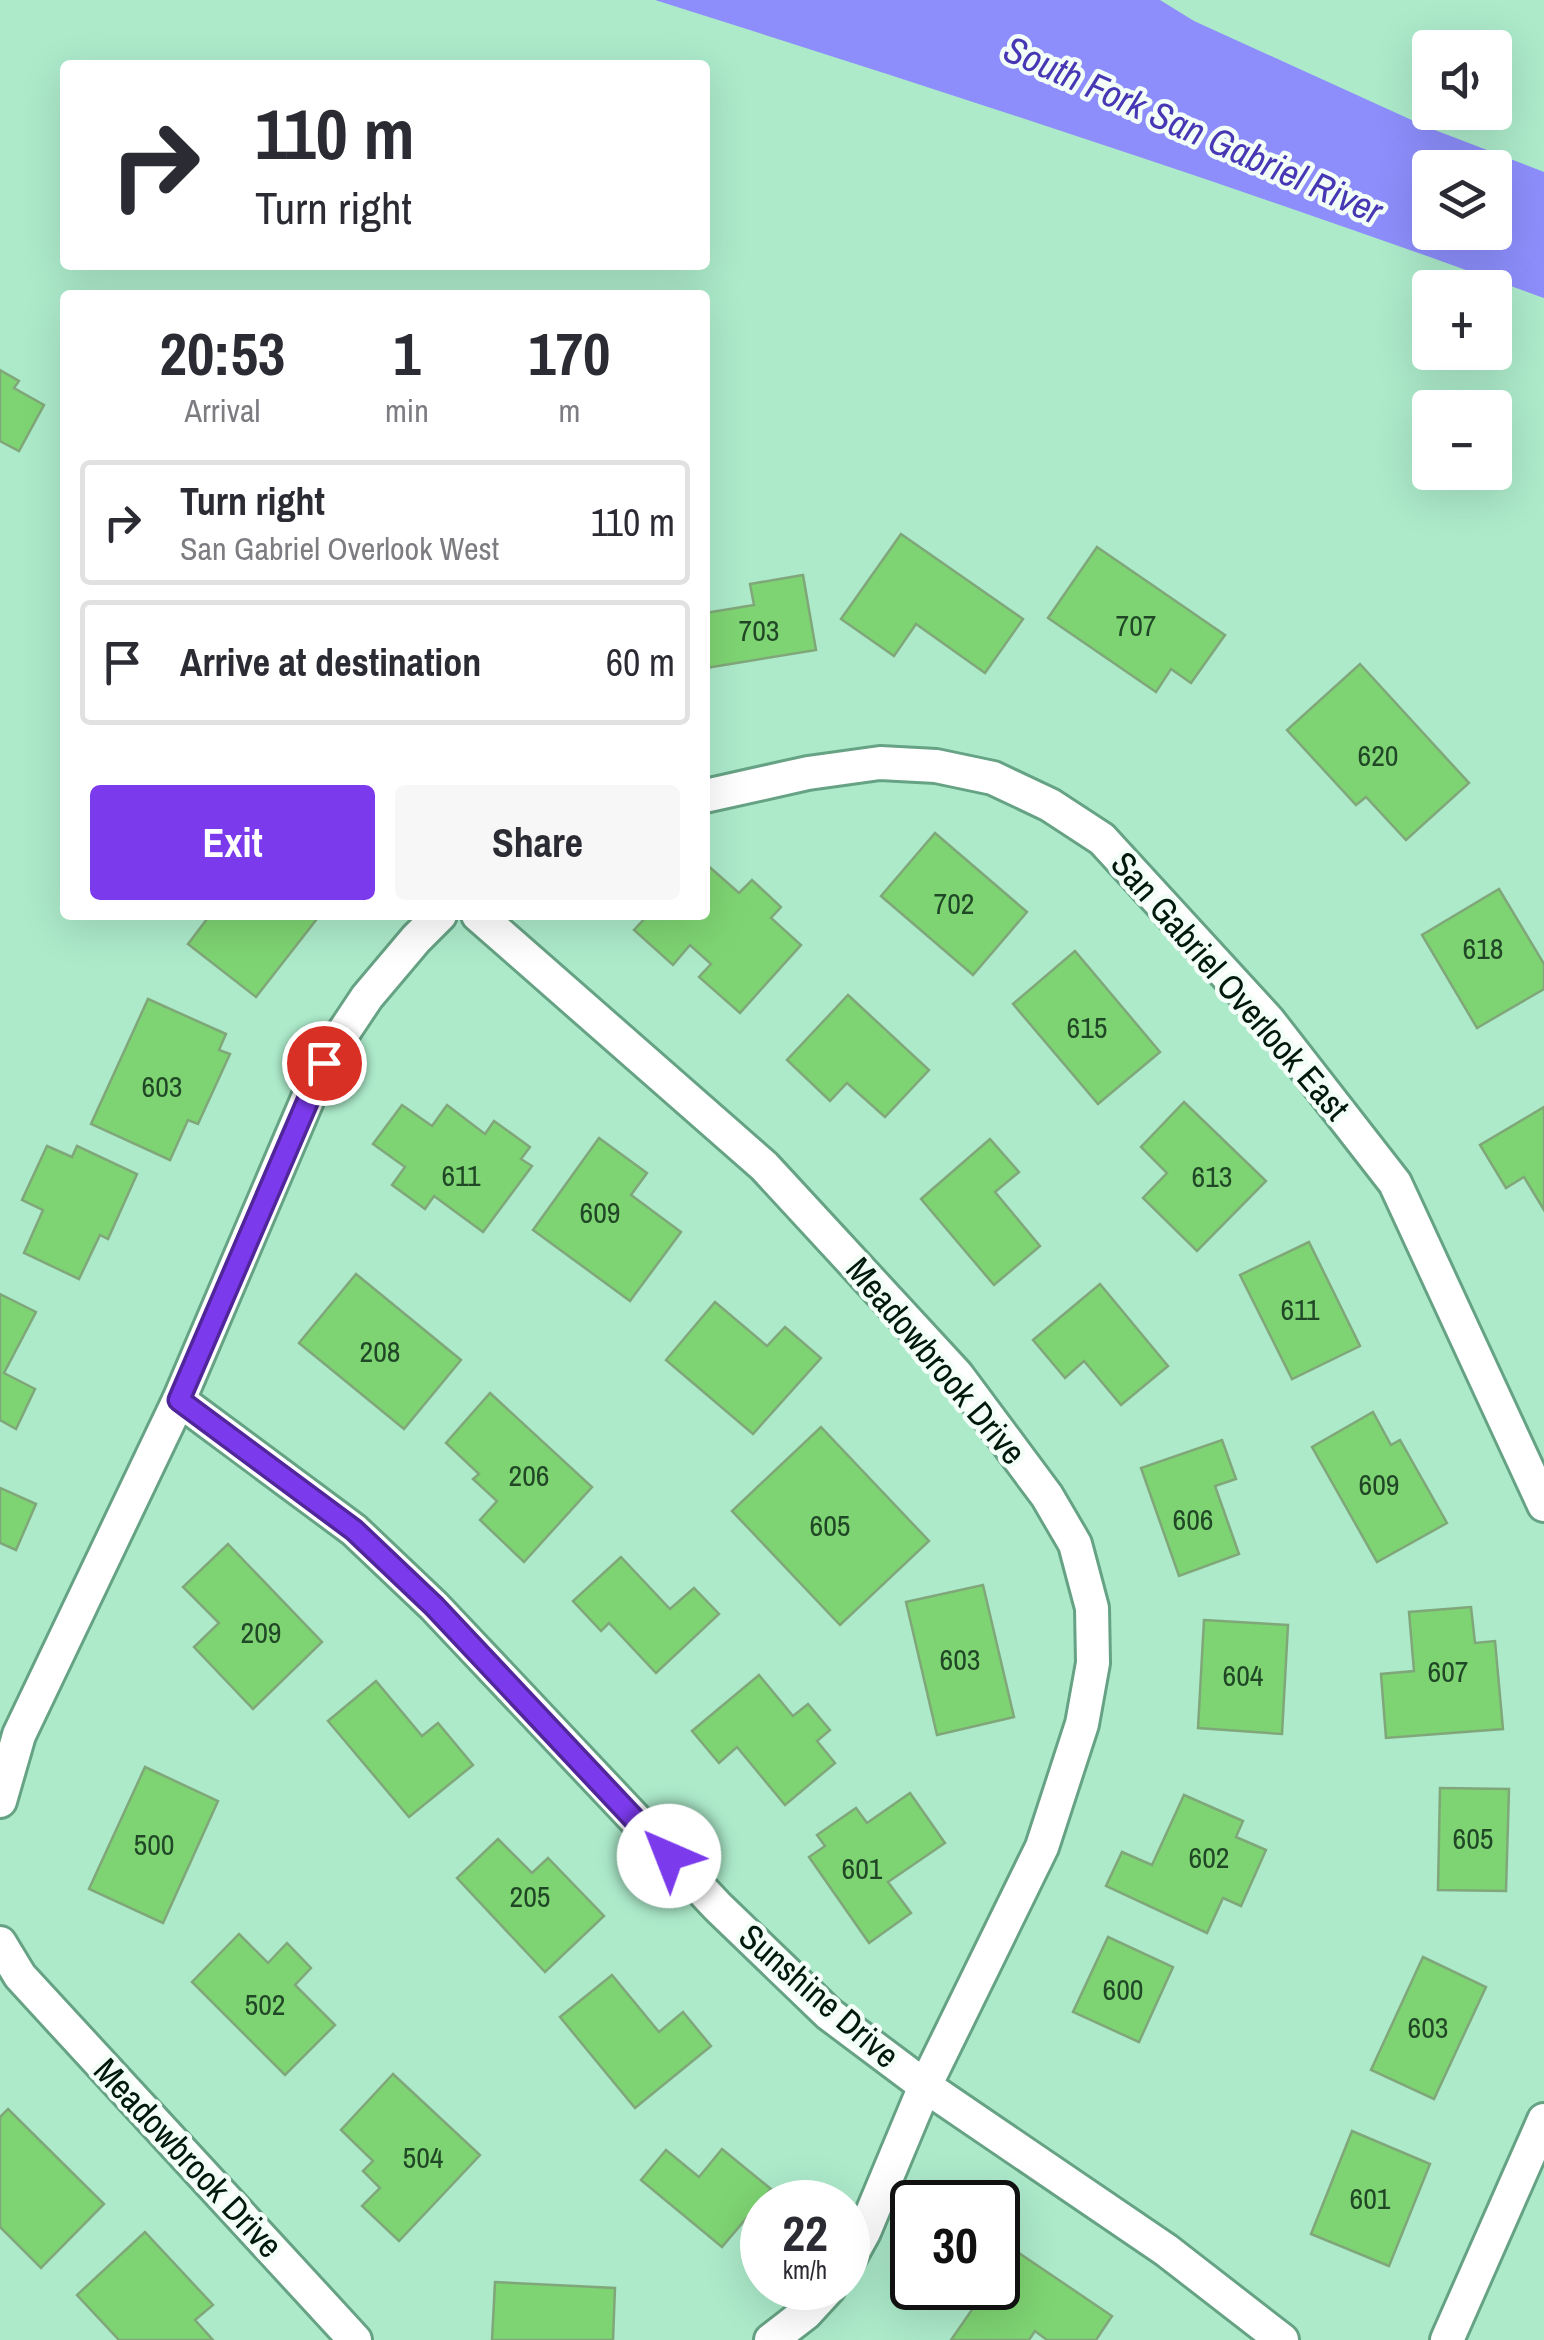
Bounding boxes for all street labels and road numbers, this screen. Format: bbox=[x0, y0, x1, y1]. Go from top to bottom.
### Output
street label: San Gabriel Overlook East bbox=[1101, 841, 1360, 1130]
street label: Meadowbrook Drive bbox=[836, 1247, 1037, 1474]
street label: Sunshine Drive bbox=[729, 1913, 909, 2078]
street label: Meadowbrook Drive bbox=[84, 2048, 293, 2268]

